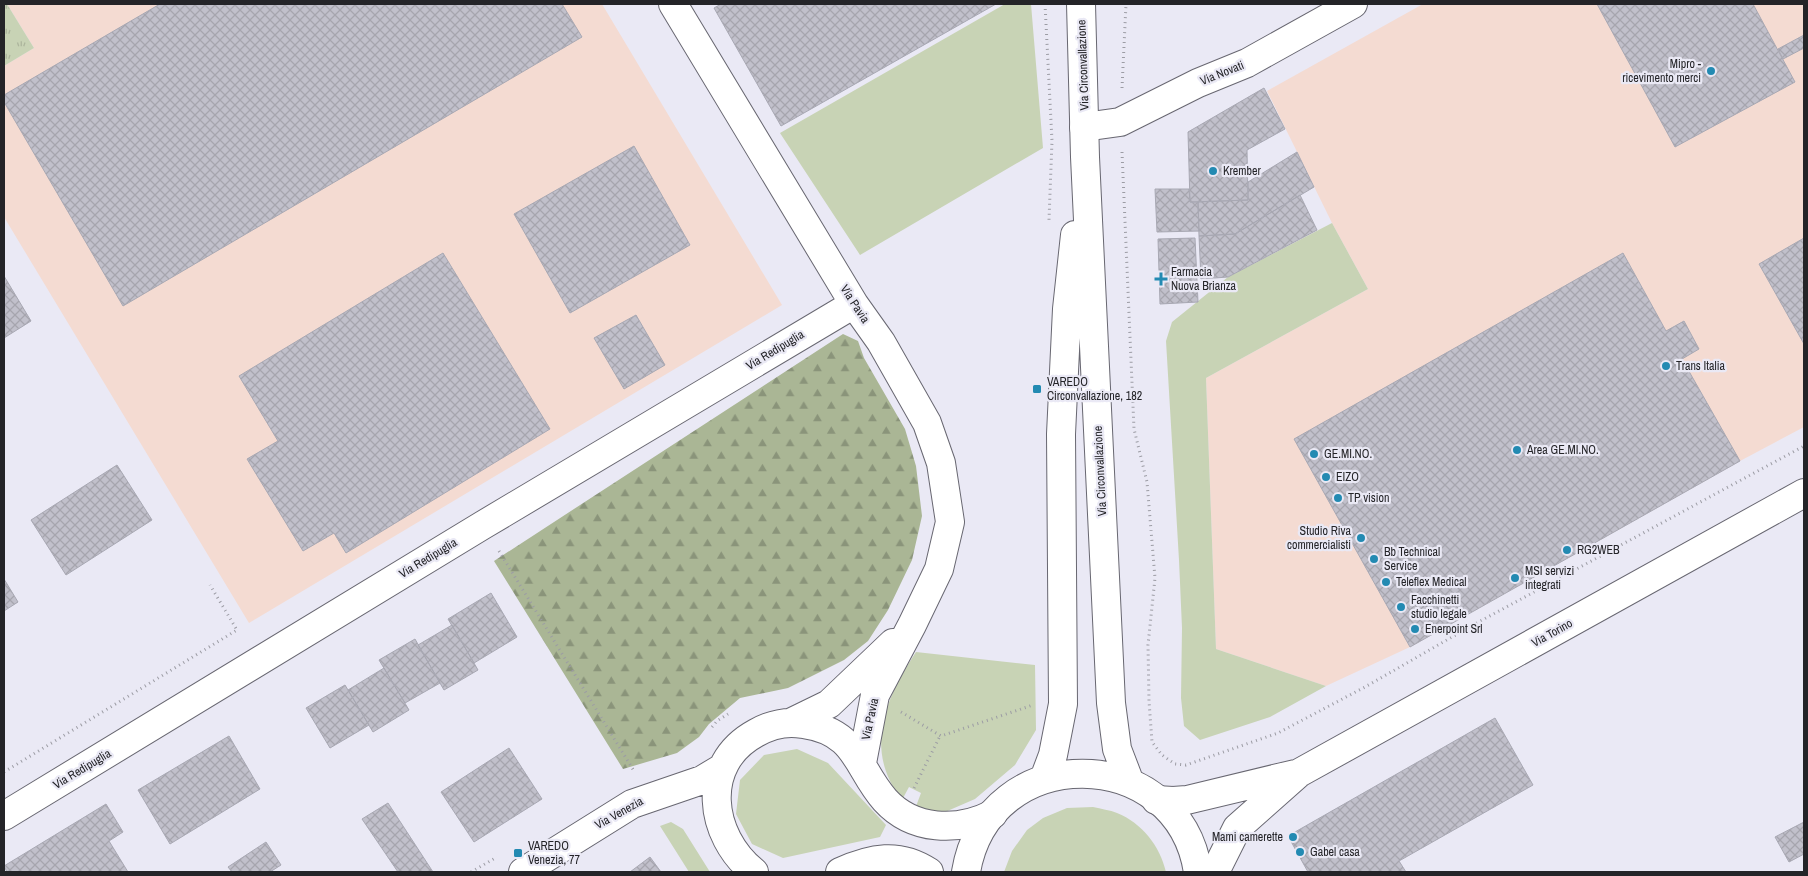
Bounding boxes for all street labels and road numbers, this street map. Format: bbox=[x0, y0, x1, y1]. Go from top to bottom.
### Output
street label: Via Circonvallazione bbox=[1073, 19, 1093, 111]
street label: Via Novati bbox=[1198, 57, 1246, 89]
street label: Via Pavia bbox=[837, 282, 874, 327]
street label: Via Redipuglia bbox=[743, 326, 807, 374]
street label: Via Circonvallazione bbox=[1090, 425, 1110, 517]
street label: Via Redipuglia bbox=[396, 534, 460, 582]
street label: Via Torino bbox=[1529, 615, 1575, 651]
street label: Via Pavia bbox=[858, 696, 882, 741]
street label: Via Redipuglia bbox=[50, 745, 114, 793]
street label: Via Venezia bbox=[592, 793, 646, 833]

